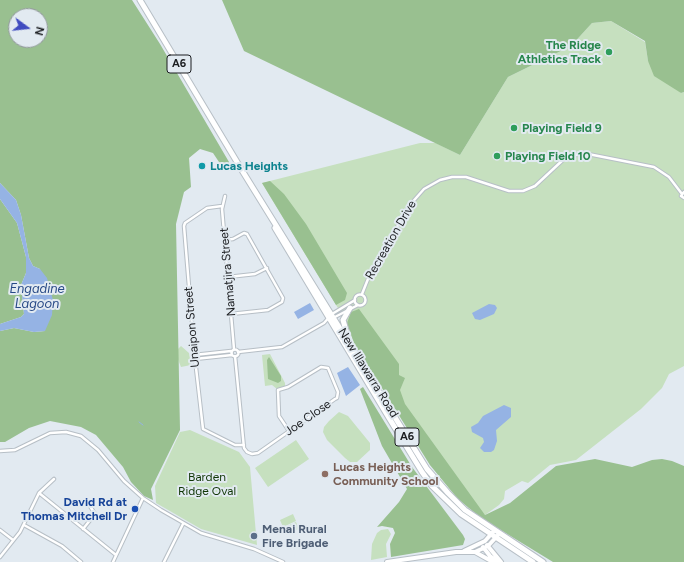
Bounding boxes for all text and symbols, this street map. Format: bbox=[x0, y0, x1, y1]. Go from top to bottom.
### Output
north arrow bbox=[8, 8, 48, 48]
text: N bbox=[32, 25, 46, 37]
place label: The Ridge Athletics Track bbox=[518, 38, 601, 66]
marker: The Ridge Athletics Track bbox=[604, 47, 614, 57]
road number: A6 bbox=[167, 55, 191, 73]
place label: Playing Field 9 bbox=[522, 121, 602, 135]
marker: Playing Field 9 bbox=[509, 123, 519, 133]
place label: Playing Field 10 bbox=[505, 149, 591, 163]
marker: Playing Field 10 bbox=[492, 151, 502, 161]
place label: Lucas Heights bbox=[210, 159, 288, 173]
marker: Lucas Heights bbox=[197, 161, 207, 171]
street label: Recreation Drive bbox=[363, 198, 419, 282]
street label: Namatjira Street bbox=[217, 227, 239, 317]
water label: Engadine Lagoon bbox=[9, 281, 65, 312]
street label: Unaipon Street bbox=[181, 286, 203, 368]
street label: New Illawarra Road bbox=[335, 326, 401, 420]
street label: Joe Close bbox=[282, 397, 334, 439]
road number: A6 bbox=[395, 428, 419, 446]
place label: Lucas Heights Community School bbox=[333, 460, 439, 488]
marker: Lucas Heights Community School bbox=[320, 469, 330, 479]
park label: Barden Ridge Oval bbox=[178, 470, 236, 498]
place label: David Rd at Thomas Mitchell Dr bbox=[21, 495, 127, 523]
marker: David Rd at Thomas Mitchell Dr bbox=[130, 504, 140, 514]
place label: Menai Rural Fire Brigade bbox=[262, 522, 328, 550]
marker: Menai Rural Fire Brigade bbox=[249, 531, 259, 541]

